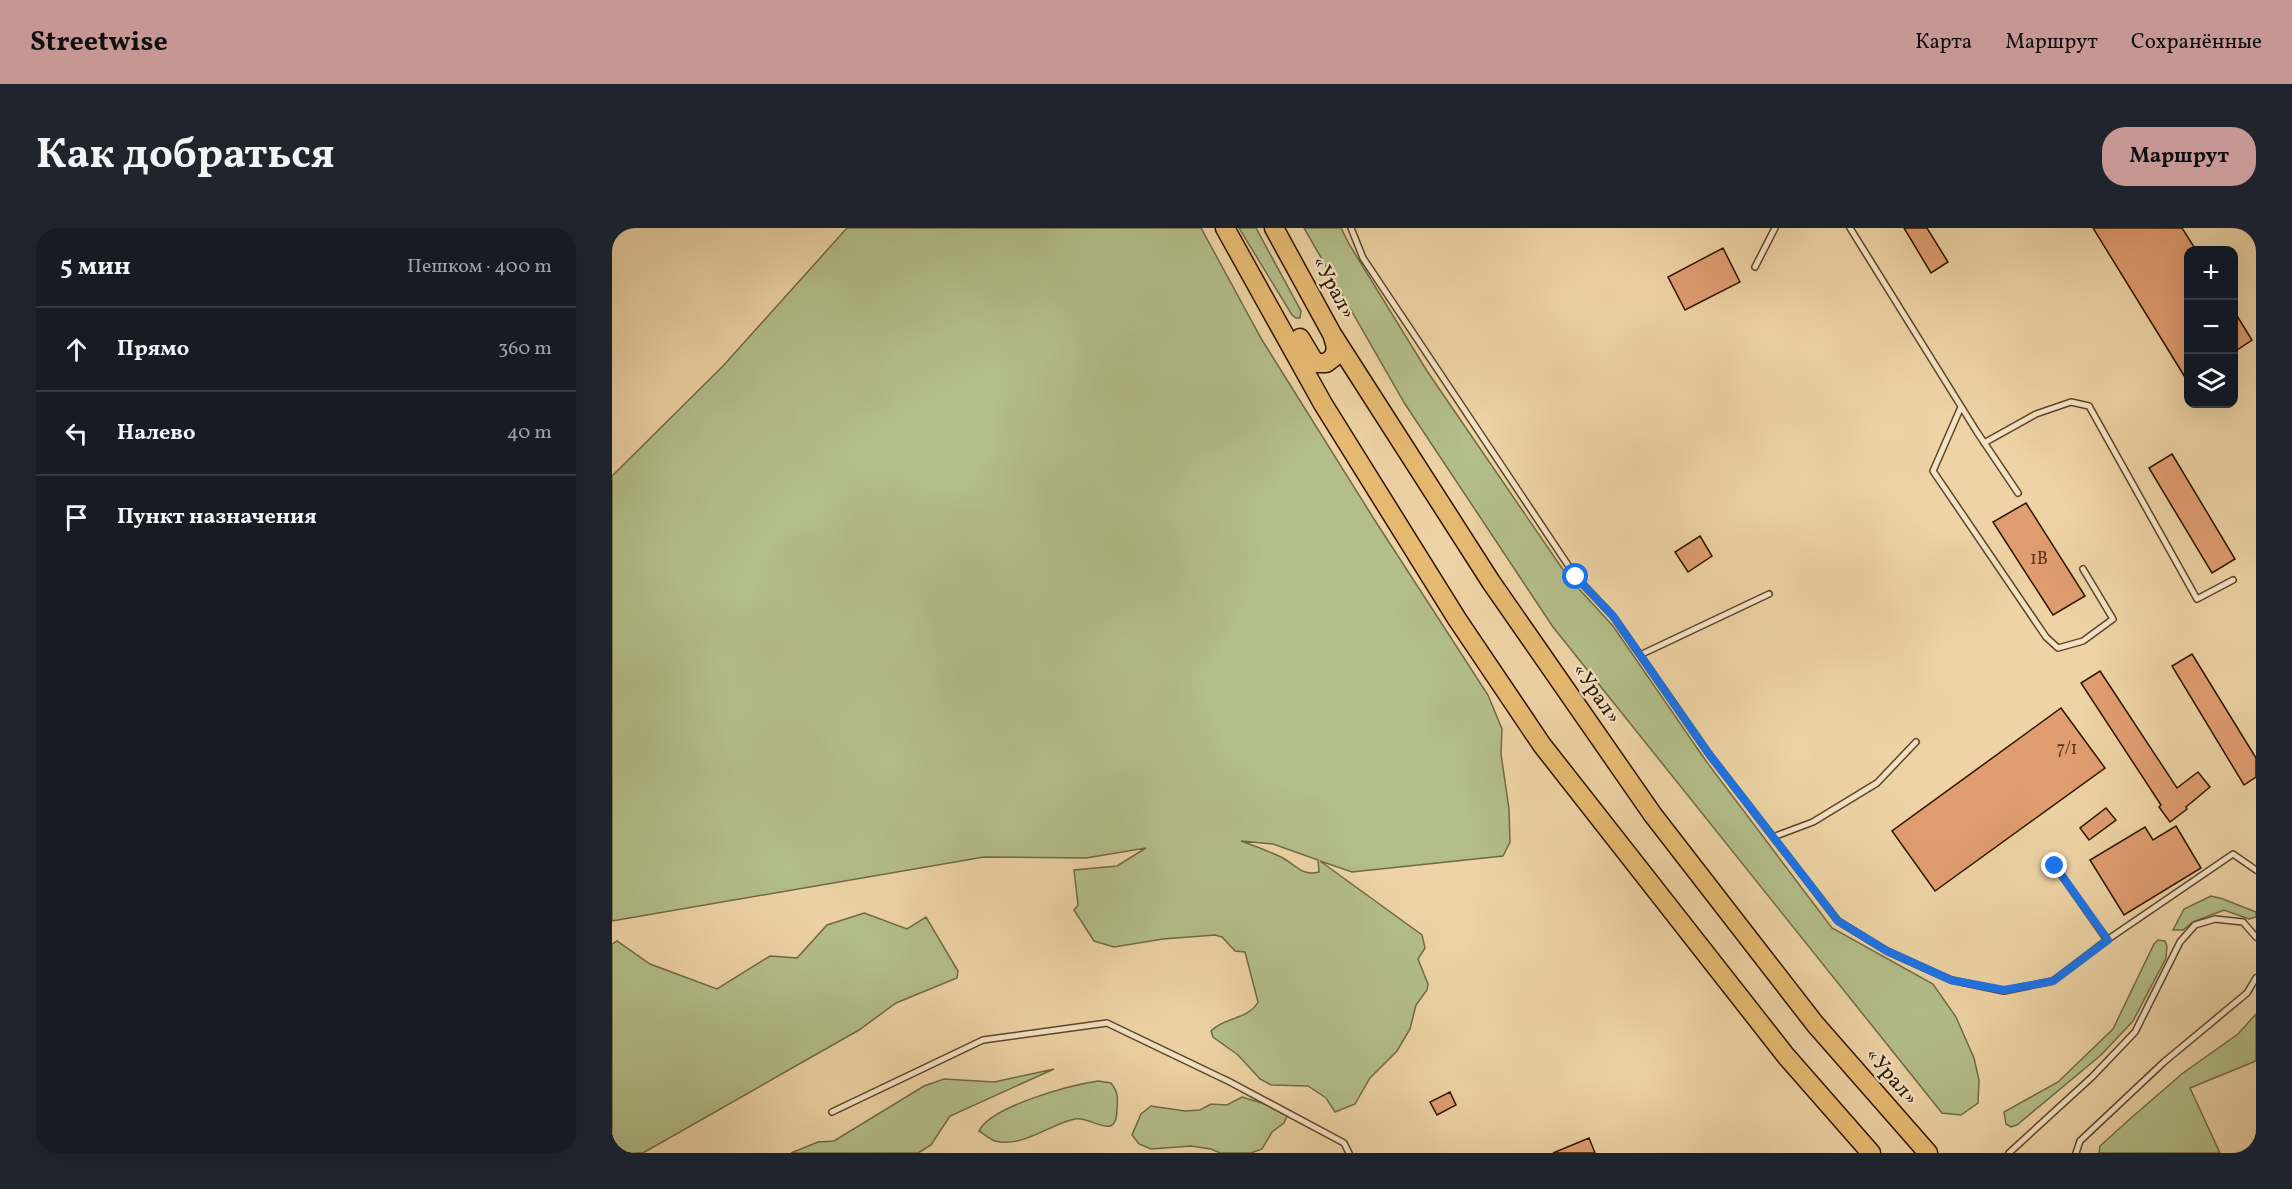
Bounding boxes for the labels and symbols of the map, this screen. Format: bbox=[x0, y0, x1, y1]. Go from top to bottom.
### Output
street label: «Урал» bbox=[1304, 251, 1362, 325]
house number: 1В bbox=[2030, 547, 2048, 572]
route start bbox=[1562, 563, 1588, 589]
street label: «Урал» bbox=[1565, 658, 1627, 730]
house number: 7/1 bbox=[2056, 737, 2078, 762]
route end bbox=[2041, 852, 2067, 878]
street label: «Урал» bbox=[1858, 1042, 1924, 1112]

